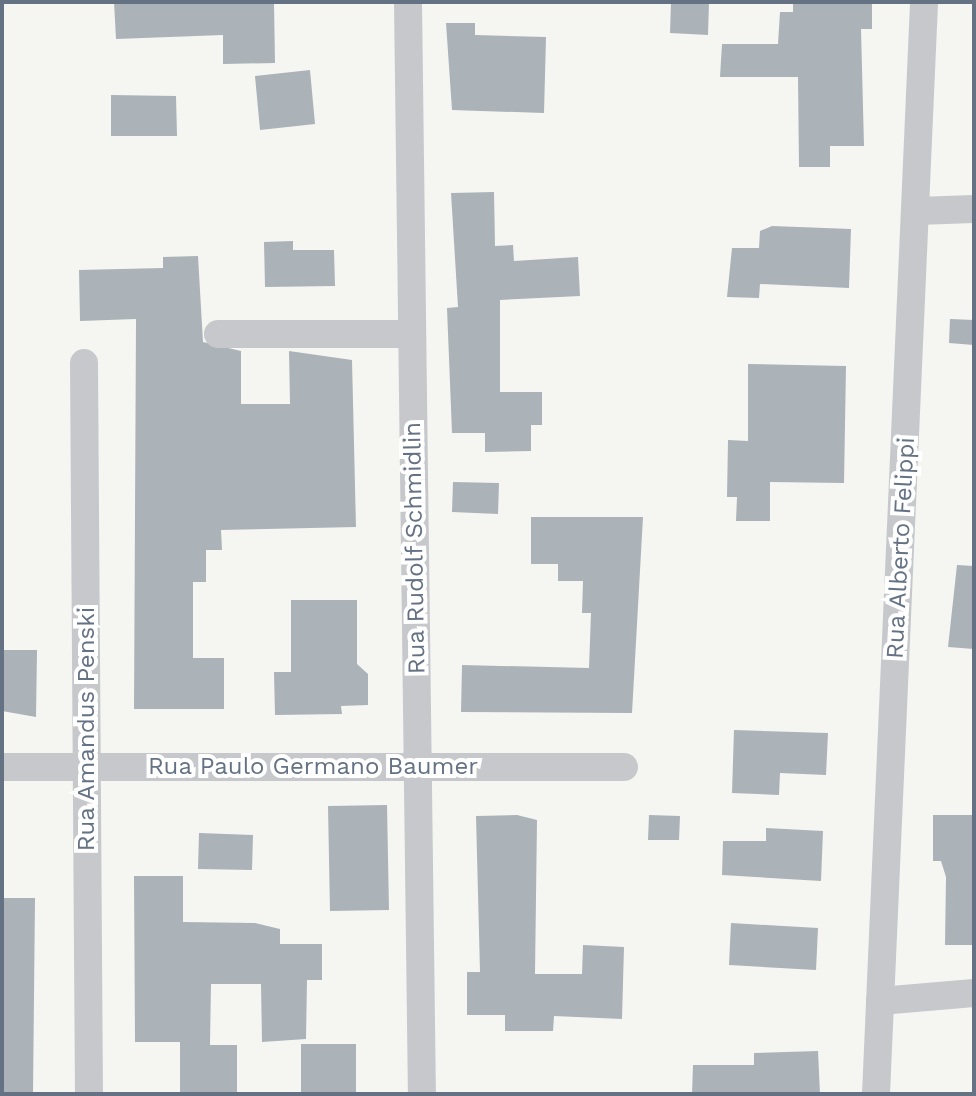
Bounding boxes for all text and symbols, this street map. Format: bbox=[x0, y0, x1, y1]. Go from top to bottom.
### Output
street label: Rua Rudolf Schmidlin bbox=[398, 421, 432, 675]
street label: Rua Alberto Felippi bbox=[881, 436, 921, 660]
street label: Rua Amandus Penski bbox=[73, 606, 101, 852]
street label: Rua Paulo Germano Baumer bbox=[148, 753, 478, 781]

